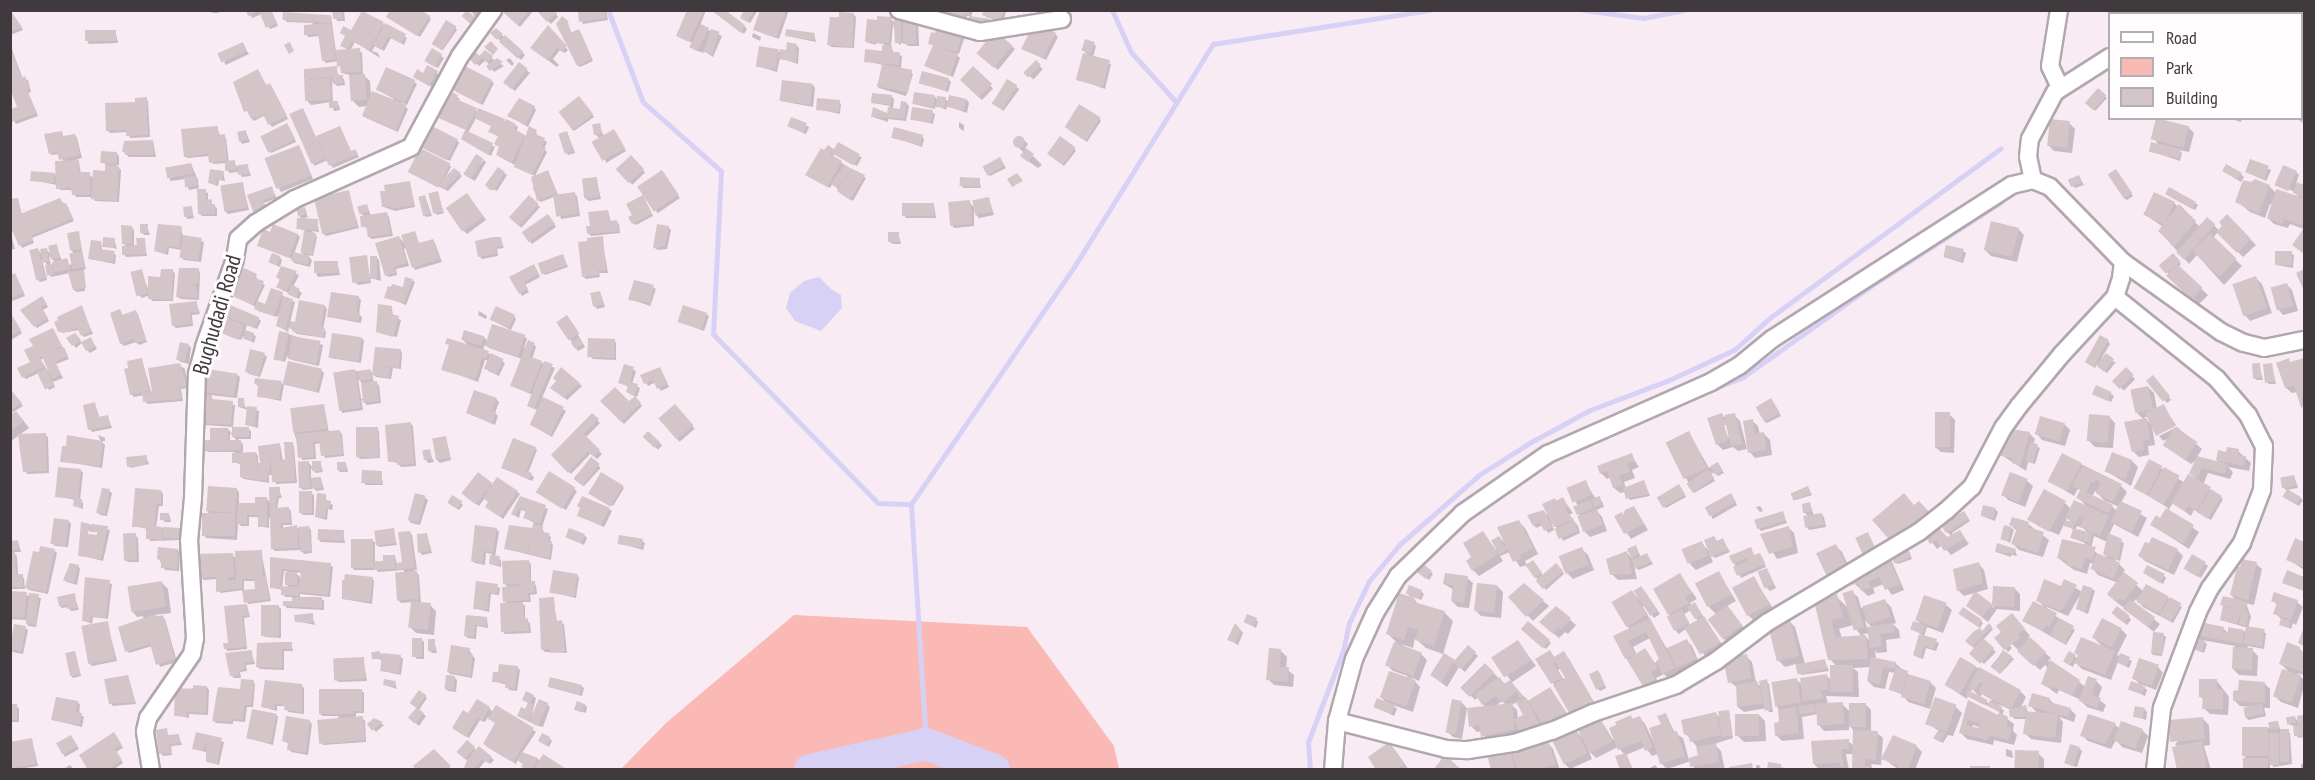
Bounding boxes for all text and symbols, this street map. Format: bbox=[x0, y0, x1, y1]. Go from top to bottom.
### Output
legend bbox=[2108, 12, 2303, 120]
text: Road bbox=[2166, 26, 2197, 49]
text: Park bbox=[2166, 56, 2193, 79]
text: Building bbox=[2166, 86, 2218, 109]
street label: Bughudadi Road bbox=[187, 252, 247, 378]

